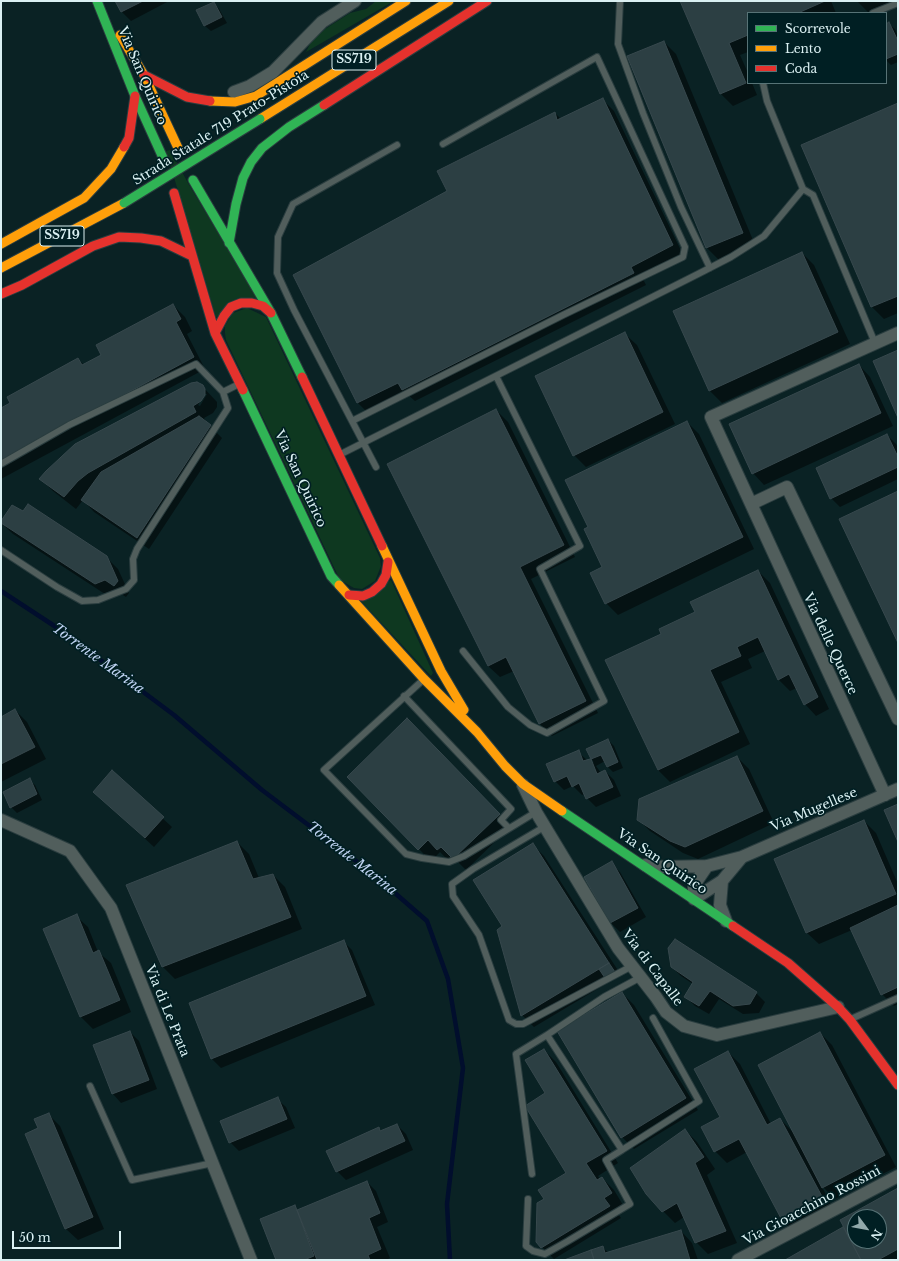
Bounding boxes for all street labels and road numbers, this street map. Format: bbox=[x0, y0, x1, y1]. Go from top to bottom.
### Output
street label: Via San Quirico bbox=[114, 24, 170, 128]
road number: SS719 bbox=[332, 50, 376, 70]
street label: Strada Statale 719 Prato-Pistoia bbox=[130, 67, 312, 189]
road number: SS719 bbox=[40, 226, 84, 246]
street label: Via San Quirico bbox=[271, 428, 329, 530]
street label: Via delle Querce bbox=[800, 591, 860, 697]
street label: Via Mugellese bbox=[768, 785, 860, 835]
street label: Via San Quirico bbox=[614, 826, 710, 898]
street label: Via di Capalle bbox=[618, 927, 686, 1009]
street label: Via di Le Prata bbox=[142, 963, 192, 1059]
street label: Via Gioacchino Rossini bbox=[741, 1163, 883, 1249]

